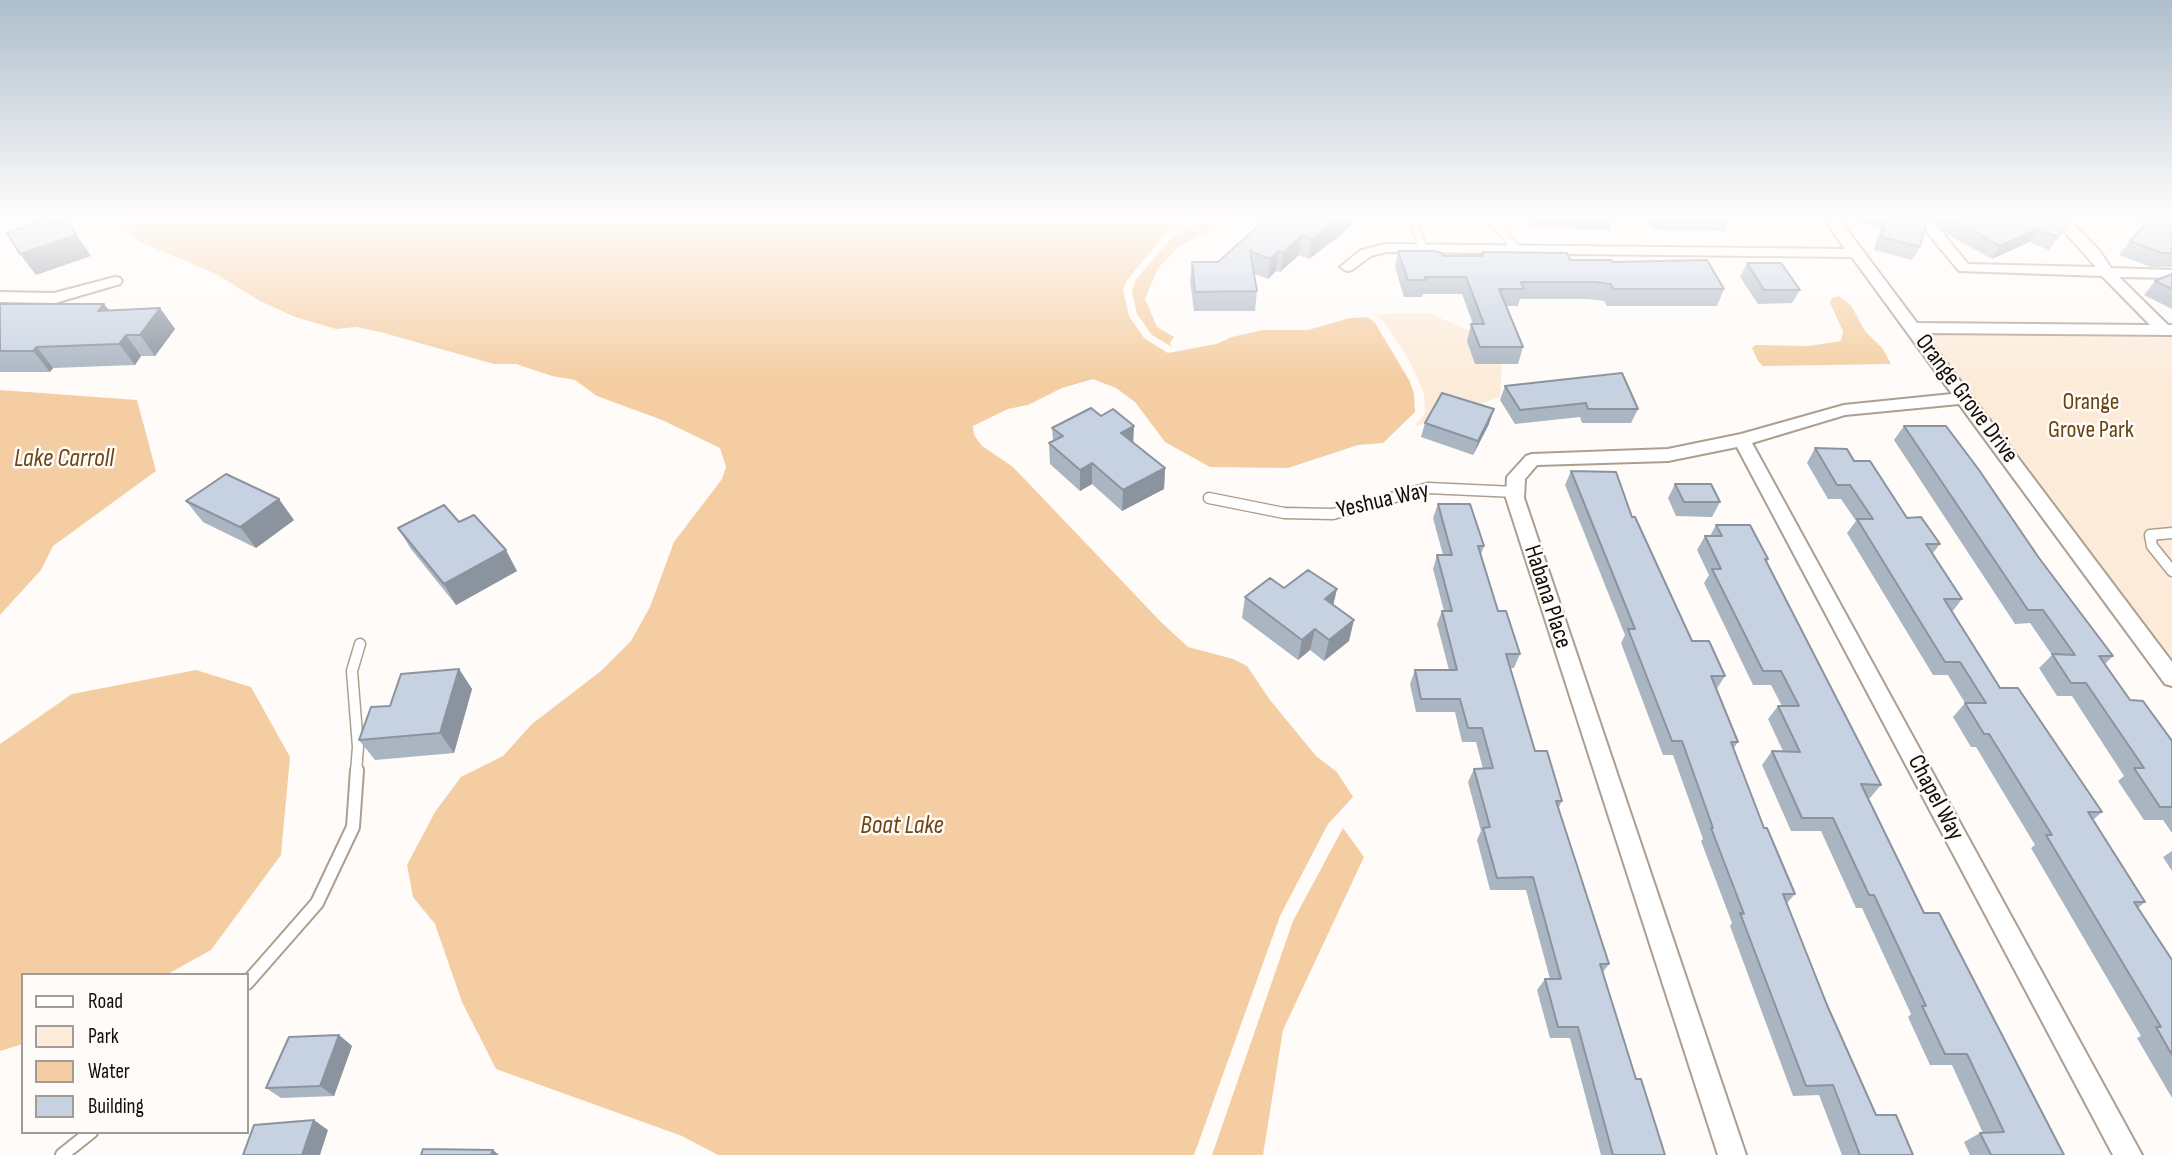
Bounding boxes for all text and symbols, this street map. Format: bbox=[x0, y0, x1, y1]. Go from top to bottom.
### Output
street label: Orange Grove Drive bbox=[1908, 329, 2024, 469]
park label: Orange Grove Park bbox=[2048, 389, 2134, 445]
water label: Lake Carroll bbox=[14, 443, 114, 475]
street label: Yeshua Way bbox=[1334, 476, 1432, 526]
street label: Habana Place bbox=[1517, 542, 1577, 652]
street label: Chapel Way bbox=[1901, 750, 1969, 846]
water label: Boat Lake bbox=[860, 810, 944, 842]
legend bbox=[21, 973, 248, 1134]
text: Road bbox=[88, 989, 123, 1014]
text: Park bbox=[88, 1024, 119, 1049]
text: Water bbox=[88, 1059, 130, 1084]
text: Building bbox=[88, 1094, 144, 1119]

